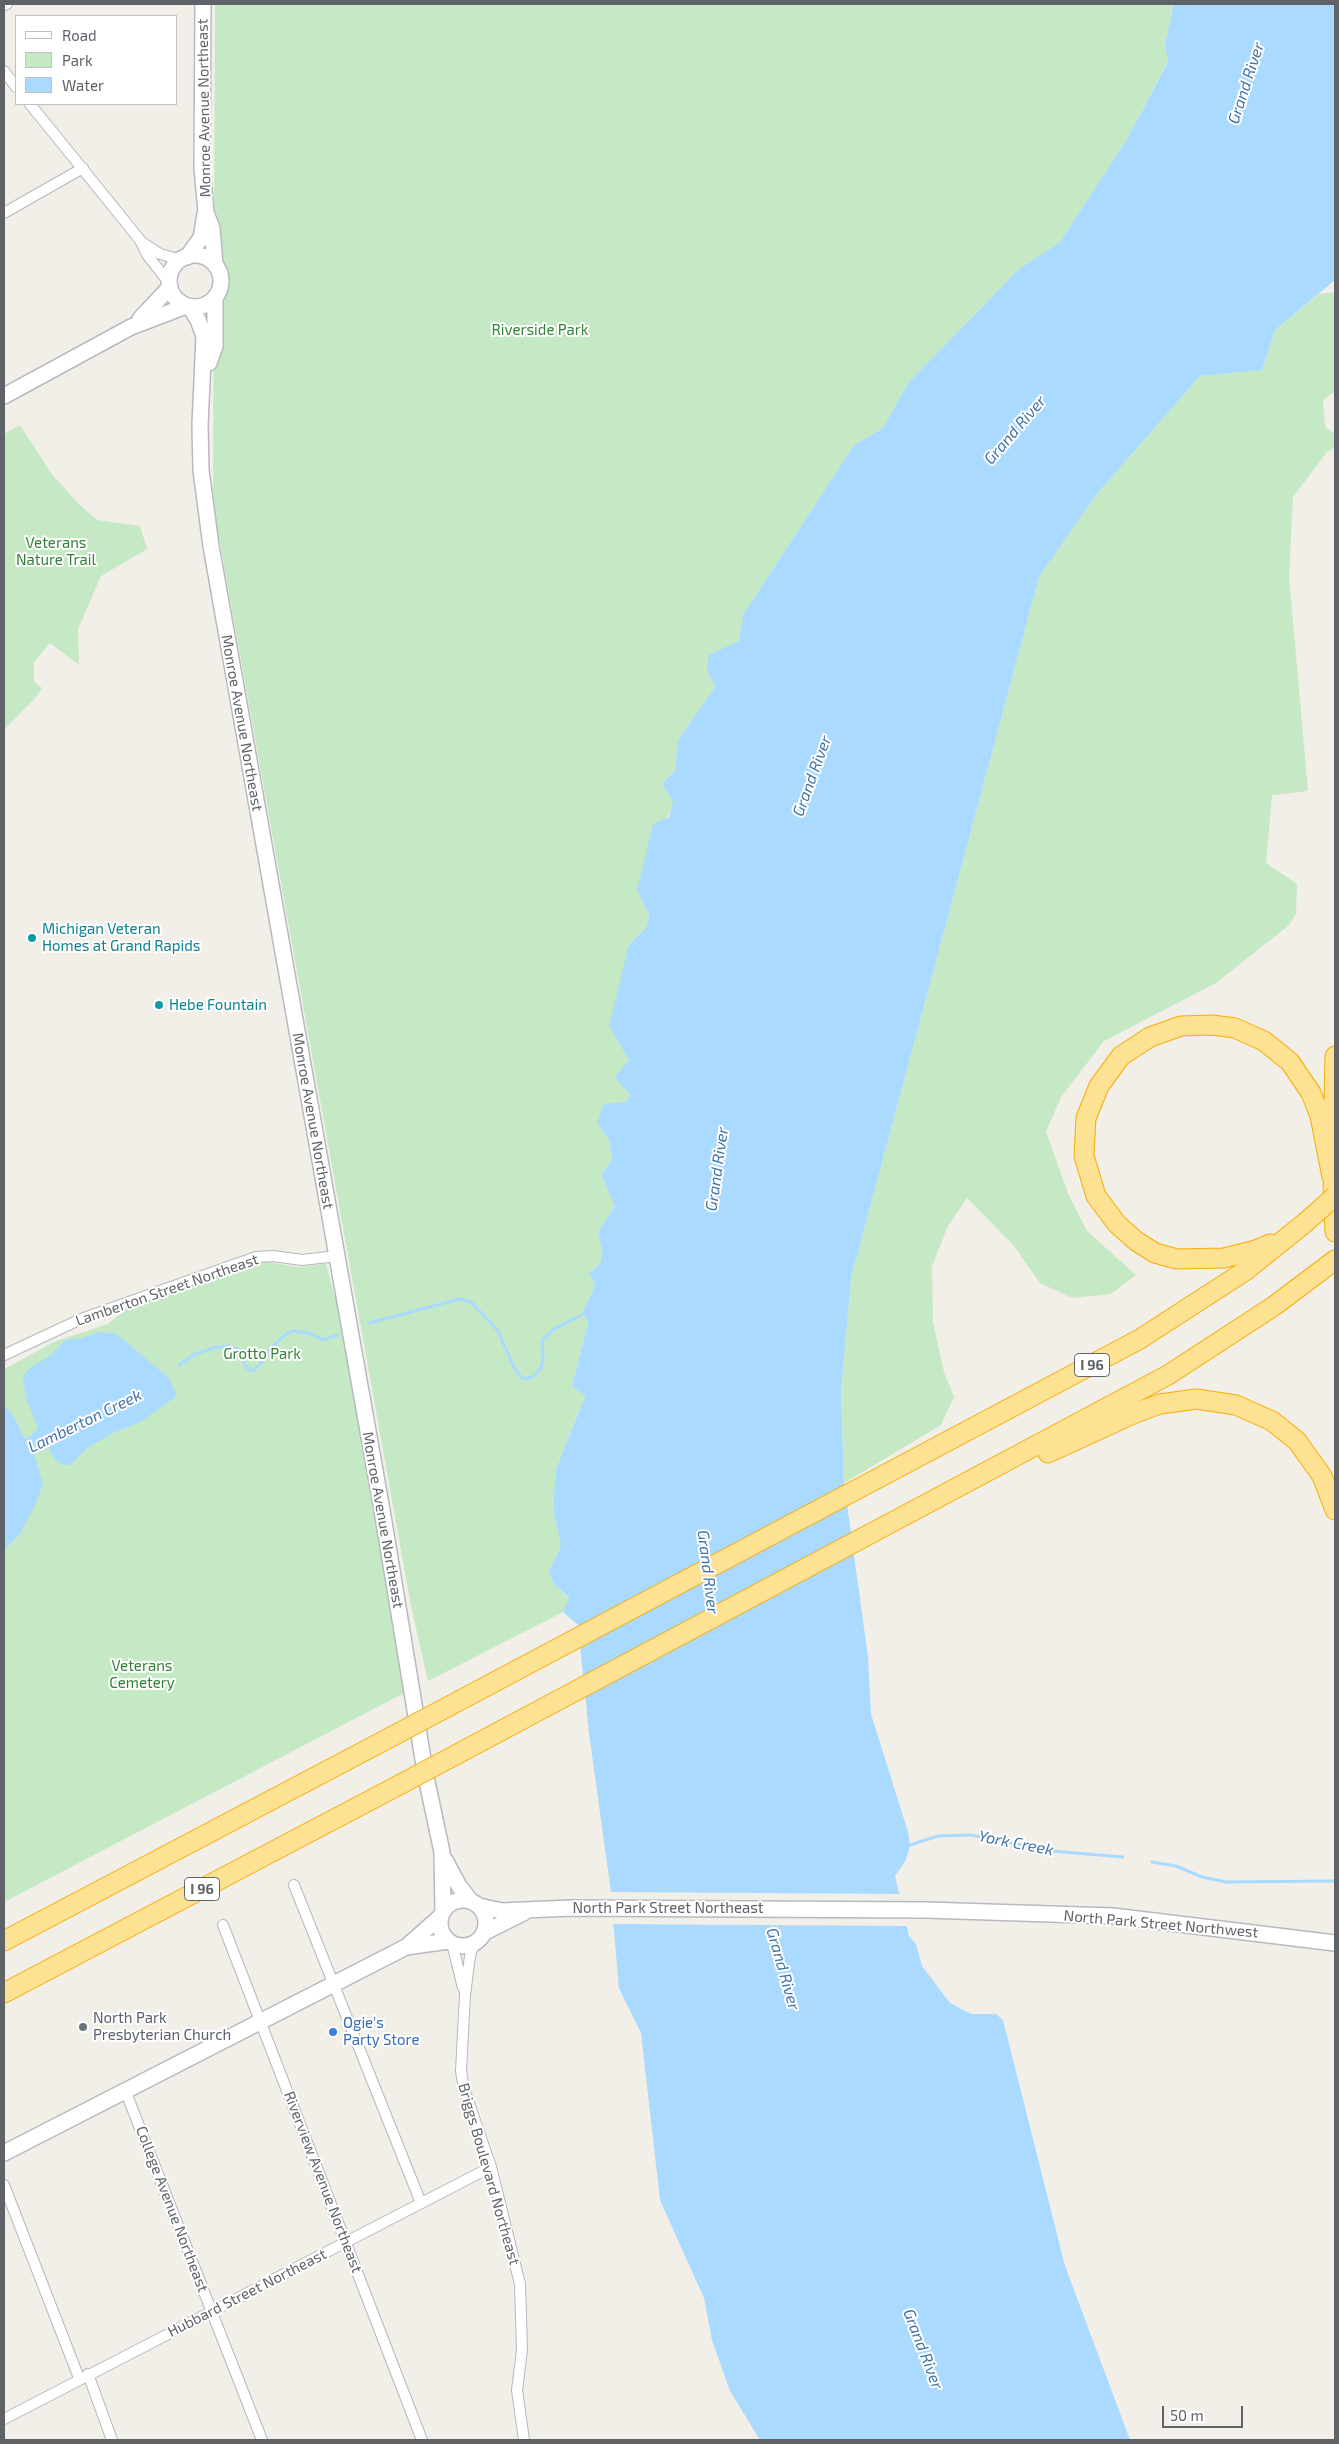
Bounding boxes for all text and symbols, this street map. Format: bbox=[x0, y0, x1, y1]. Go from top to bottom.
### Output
legend bbox=[15, 15, 178, 105]
street label: Monroe Avenue Northeast bbox=[193, 18, 215, 198]
text: Road bbox=[62, 26, 97, 44]
water label: Grand River bbox=[1224, 40, 1268, 126]
text: Park bbox=[62, 51, 93, 69]
text: Water bbox=[62, 76, 104, 94]
park label: Riverside Park bbox=[492, 321, 588, 339]
water label: Grand River bbox=[980, 392, 1050, 468]
park label: Veterans Nature Trail bbox=[16, 534, 96, 569]
street label: Monroe Avenue Northeast bbox=[218, 633, 266, 813]
water label: Grand River bbox=[789, 733, 835, 819]
place label: Michigan Veteran Homes at Grand Rapids bbox=[42, 920, 200, 955]
marker: Michigan Veteran Homes at Grand Rapids bbox=[26, 932, 38, 944]
place label: Hebe Fountain bbox=[169, 996, 267, 1014]
marker: Hebe Fountain bbox=[153, 999, 165, 1011]
street label: Monroe Avenue Northeast bbox=[289, 1031, 337, 1211]
water label: Grand River bbox=[702, 1126, 732, 1212]
street label: Lamberton Street Northeast bbox=[73, 1250, 261, 1330]
park label: Grotto Park bbox=[223, 1345, 301, 1363]
road number: I 96 bbox=[1074, 1354, 1110, 1376]
water label: Lamberton Creek bbox=[25, 1385, 145, 1457]
street label: Monroe Avenue Northeast bbox=[359, 1430, 407, 1610]
water label: Grand River bbox=[693, 1529, 723, 1615]
park label: Veterans Cemetery bbox=[109, 1657, 175, 1692]
water label: York Creek bbox=[977, 1826, 1055, 1860]
road number: I 96 bbox=[184, 1878, 220, 1900]
street label: North Park Street Northeast bbox=[572, 1899, 764, 1917]
street label: North Park Street Northwest bbox=[1063, 1907, 1259, 1941]
water label: Grand River bbox=[762, 1926, 804, 2012]
place label: North Park Presbyterian Church bbox=[93, 2009, 231, 2044]
place label: Ogie's Party Store bbox=[343, 2014, 419, 2049]
marker: North Park Presbyterian Church bbox=[77, 2021, 89, 2033]
marker: Ogie's Party Store bbox=[327, 2026, 339, 2038]
street label: Briggs Boulevard Northeast bbox=[454, 2081, 524, 2267]
street label: Riverview Avenue Northeast bbox=[280, 2089, 366, 2275]
street label: College Avenue Northeast bbox=[132, 2123, 212, 2295]
street label: Hubbard Street Northeast bbox=[165, 2245, 329, 2341]
water label: Grand River bbox=[899, 2306, 947, 2392]
scale bar bbox=[1164, 2396, 1245, 2428]
text: 50 m bbox=[1170, 2406, 1204, 2424]

